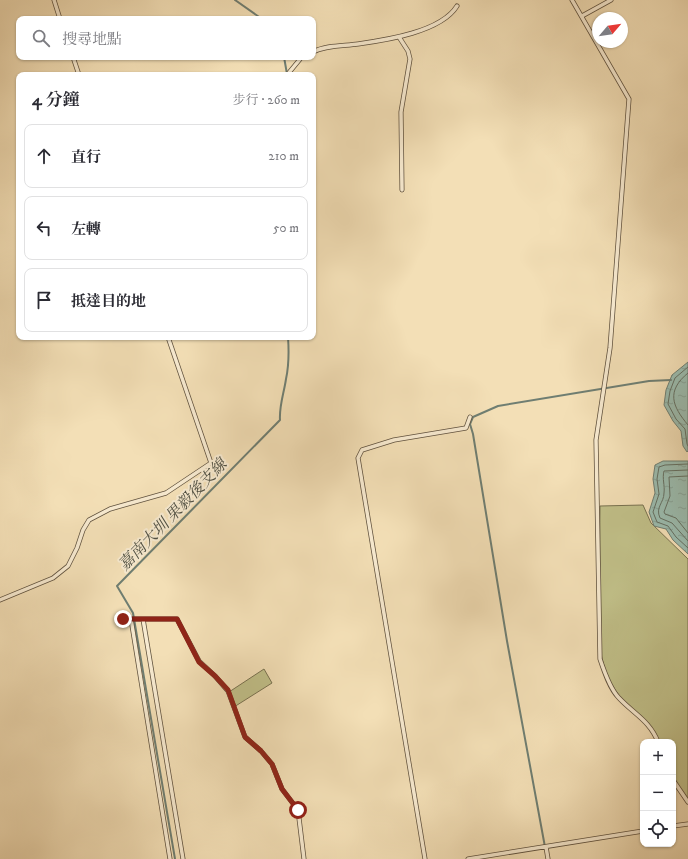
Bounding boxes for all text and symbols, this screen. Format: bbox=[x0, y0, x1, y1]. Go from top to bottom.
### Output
north arrow bbox=[592, 12, 628, 48]
search box bbox=[16, 16, 316, 60]
icon: search bbox=[30, 27, 52, 49]
text: 搜尋地點 bbox=[62, 30, 122, 49]
text: 4 分鐘 bbox=[32, 89, 79, 111]
text: 步行 · 260 m bbox=[233, 92, 300, 108]
icon: ahead bbox=[33, 145, 55, 167]
text: 直行 bbox=[71, 148, 101, 167]
text: 210 m bbox=[268, 148, 299, 164]
icon: left bbox=[33, 217, 55, 239]
text: 左轉 bbox=[71, 220, 101, 239]
text: 50 m bbox=[273, 220, 299, 236]
icon: arrive bbox=[33, 289, 55, 311]
text: 抵達目的地 bbox=[71, 292, 146, 311]
water label: 嘉南大圳 果毅後支線 bbox=[114, 453, 233, 575]
route end bbox=[114, 610, 132, 628]
map controls bbox=[640, 739, 676, 847]
button: + bbox=[640, 739, 676, 775]
button: − bbox=[640, 775, 676, 811]
route start bbox=[289, 801, 307, 819]
button: locate bbox=[640, 811, 676, 847]

